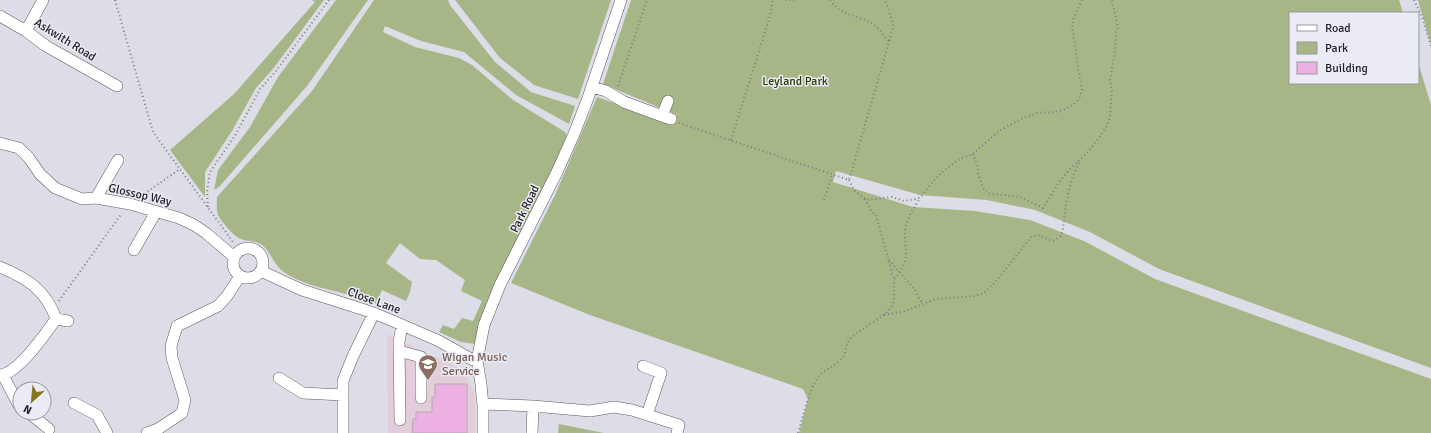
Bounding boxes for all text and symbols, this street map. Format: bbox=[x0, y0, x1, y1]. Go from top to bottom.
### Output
legend bbox=[1289, 12, 1419, 84]
street label: Askwith Road bbox=[31, 15, 99, 65]
text: Road bbox=[1325, 21, 1351, 36]
text: Park bbox=[1325, 41, 1348, 56]
text: Building bbox=[1325, 61, 1368, 76]
park label: Leyland Park bbox=[762, 74, 828, 89]
street label: Glossop Way bbox=[107, 180, 173, 210]
street label: Park Road bbox=[507, 183, 543, 235]
street label: Close Lane bbox=[345, 284, 403, 318]
place label: Wigan Music Service bbox=[442, 350, 508, 379]
school or university icon: Wigan Music Service bbox=[417, 353, 439, 381]
north arrow bbox=[12, 381, 52, 421]
text: N bbox=[21, 402, 34, 417]

